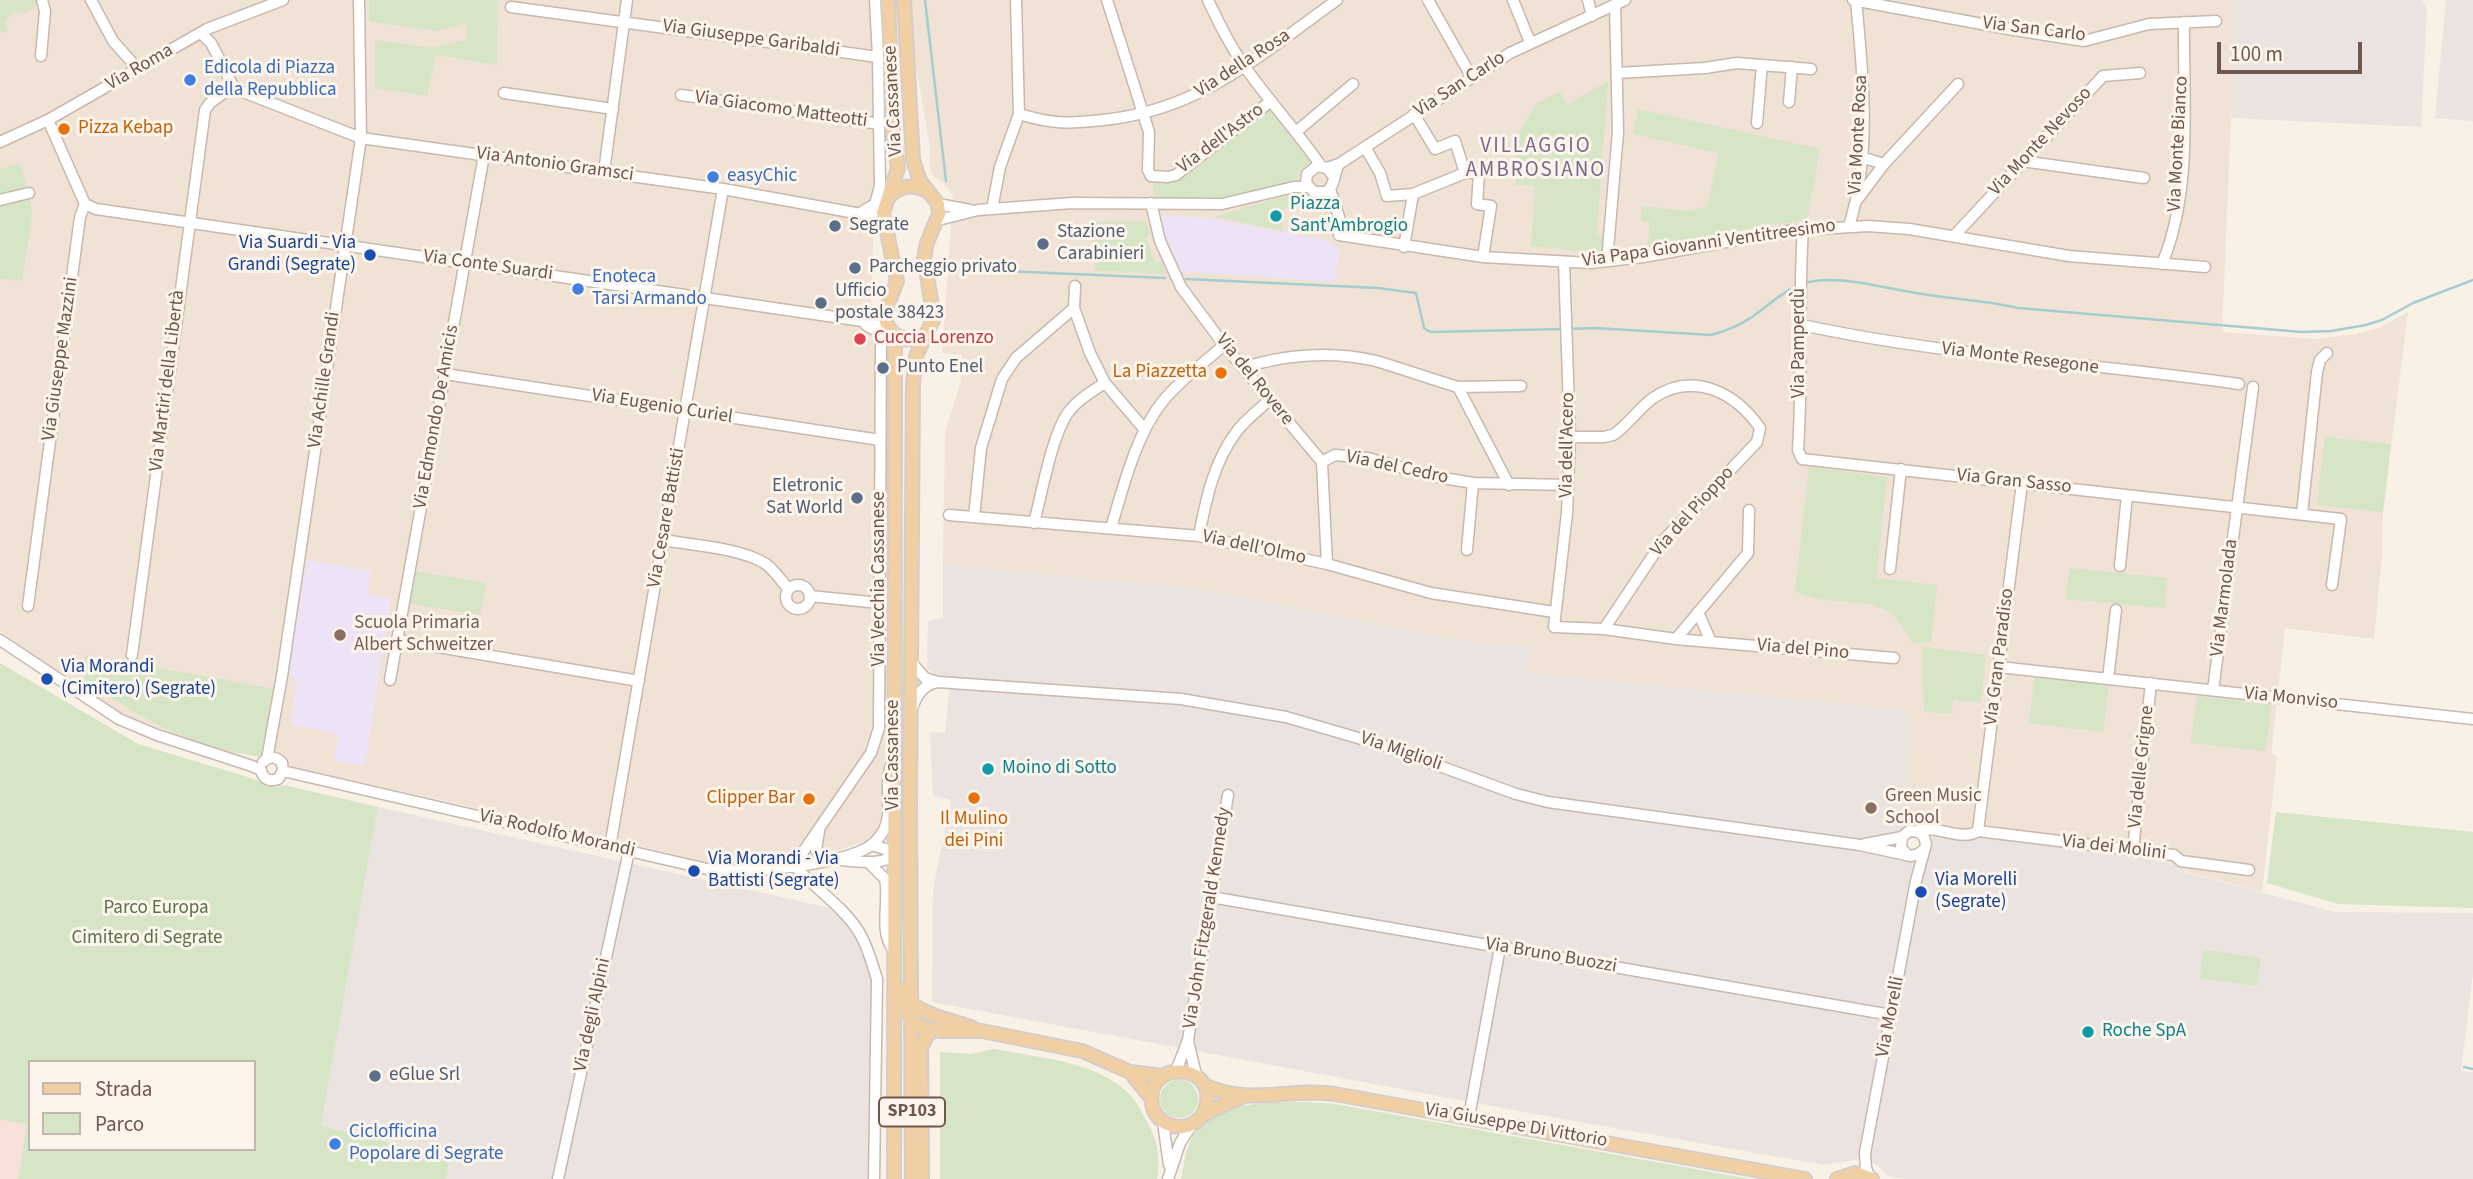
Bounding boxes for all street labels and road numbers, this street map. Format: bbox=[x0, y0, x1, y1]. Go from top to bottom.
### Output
street label: Via San Carlo bbox=[1981, 12, 2087, 48]
street label: Via Giuseppe Garibaldi bbox=[661, 15, 841, 63]
street label: Via della Rosa bbox=[1191, 25, 1295, 103]
street label: Via Roma bbox=[102, 40, 178, 96]
street label: Via Cassanese bbox=[880, 45, 908, 157]
street label: Via San Carlo bbox=[1410, 47, 1510, 123]
street label: Via Monte Rosa bbox=[1844, 74, 1874, 196]
street label: Via Monte Bianco bbox=[2164, 75, 2194, 213]
street label: Via Monte Nevoso bbox=[1985, 83, 2097, 201]
street label: Via Giacomo Matteotti bbox=[693, 87, 869, 133]
street label: Via dell'Astro bbox=[1173, 99, 1269, 179]
street label: Via Antonio Gramsci bbox=[475, 143, 635, 187]
street label: Via Papa Giovanni Ventitreesimo bbox=[1581, 215, 1837, 273]
street label: Via Conte Suardi bbox=[422, 246, 554, 286]
street label: Via Giuseppe Mazzini bbox=[38, 275, 84, 443]
street label: Via Pamperdù bbox=[1789, 288, 1811, 398]
street label: Via Martiri della Libertà bbox=[146, 289, 190, 473]
street label: Via Achille Grandi bbox=[304, 310, 346, 450]
street label: Via Edmondo De Amicis bbox=[410, 323, 464, 511]
street label: Via del Rovere bbox=[1210, 330, 1298, 430]
street label: Via Monte Resegone bbox=[1940, 338, 2100, 380]
street label: Via Eugenio Curiel bbox=[590, 385, 734, 429]
street label: Via dell'Acero bbox=[1556, 392, 1580, 498]
street label: Via Cesare Battisti bbox=[643, 446, 691, 590]
street label: Via del Cedro bbox=[1344, 446, 1450, 490]
street label: Via del Pioppo bbox=[1647, 462, 1739, 562]
street label: Via Gran Sasso bbox=[1955, 465, 2073, 499]
street label: Via Vecchia Cassanese bbox=[869, 491, 891, 667]
street label: Via dell'Olmo bbox=[1200, 526, 1308, 570]
street label: Via Marmolada bbox=[2206, 538, 2244, 658]
street label: Via Gran Paradiso bbox=[1980, 587, 2020, 727]
street label: Via del Pino bbox=[1756, 635, 1850, 665]
street label: Via Monviso bbox=[2243, 683, 2339, 715]
street label: Via Cassanese bbox=[883, 700, 905, 810]
street label: Via delle Grigne bbox=[2124, 705, 2160, 829]
street label: Via Miglioli bbox=[1357, 727, 1445, 777]
street label: Via Rodolfo Morandi bbox=[477, 805, 637, 863]
street label: Via John Fitzgerald Kennedy bbox=[1179, 806, 1237, 1030]
street label: Via dei Molini bbox=[2061, 830, 2167, 866]
street label: Via Bruno Buozzi bbox=[1484, 933, 1618, 979]
street label: Via degli Alpini bbox=[570, 956, 616, 1074]
street label: Via Morelli bbox=[1872, 975, 1910, 1059]
road number: SP103 bbox=[879, 1098, 945, 1126]
street label: Via Giuseppe Di Vittorio bbox=[1423, 1099, 1609, 1153]

